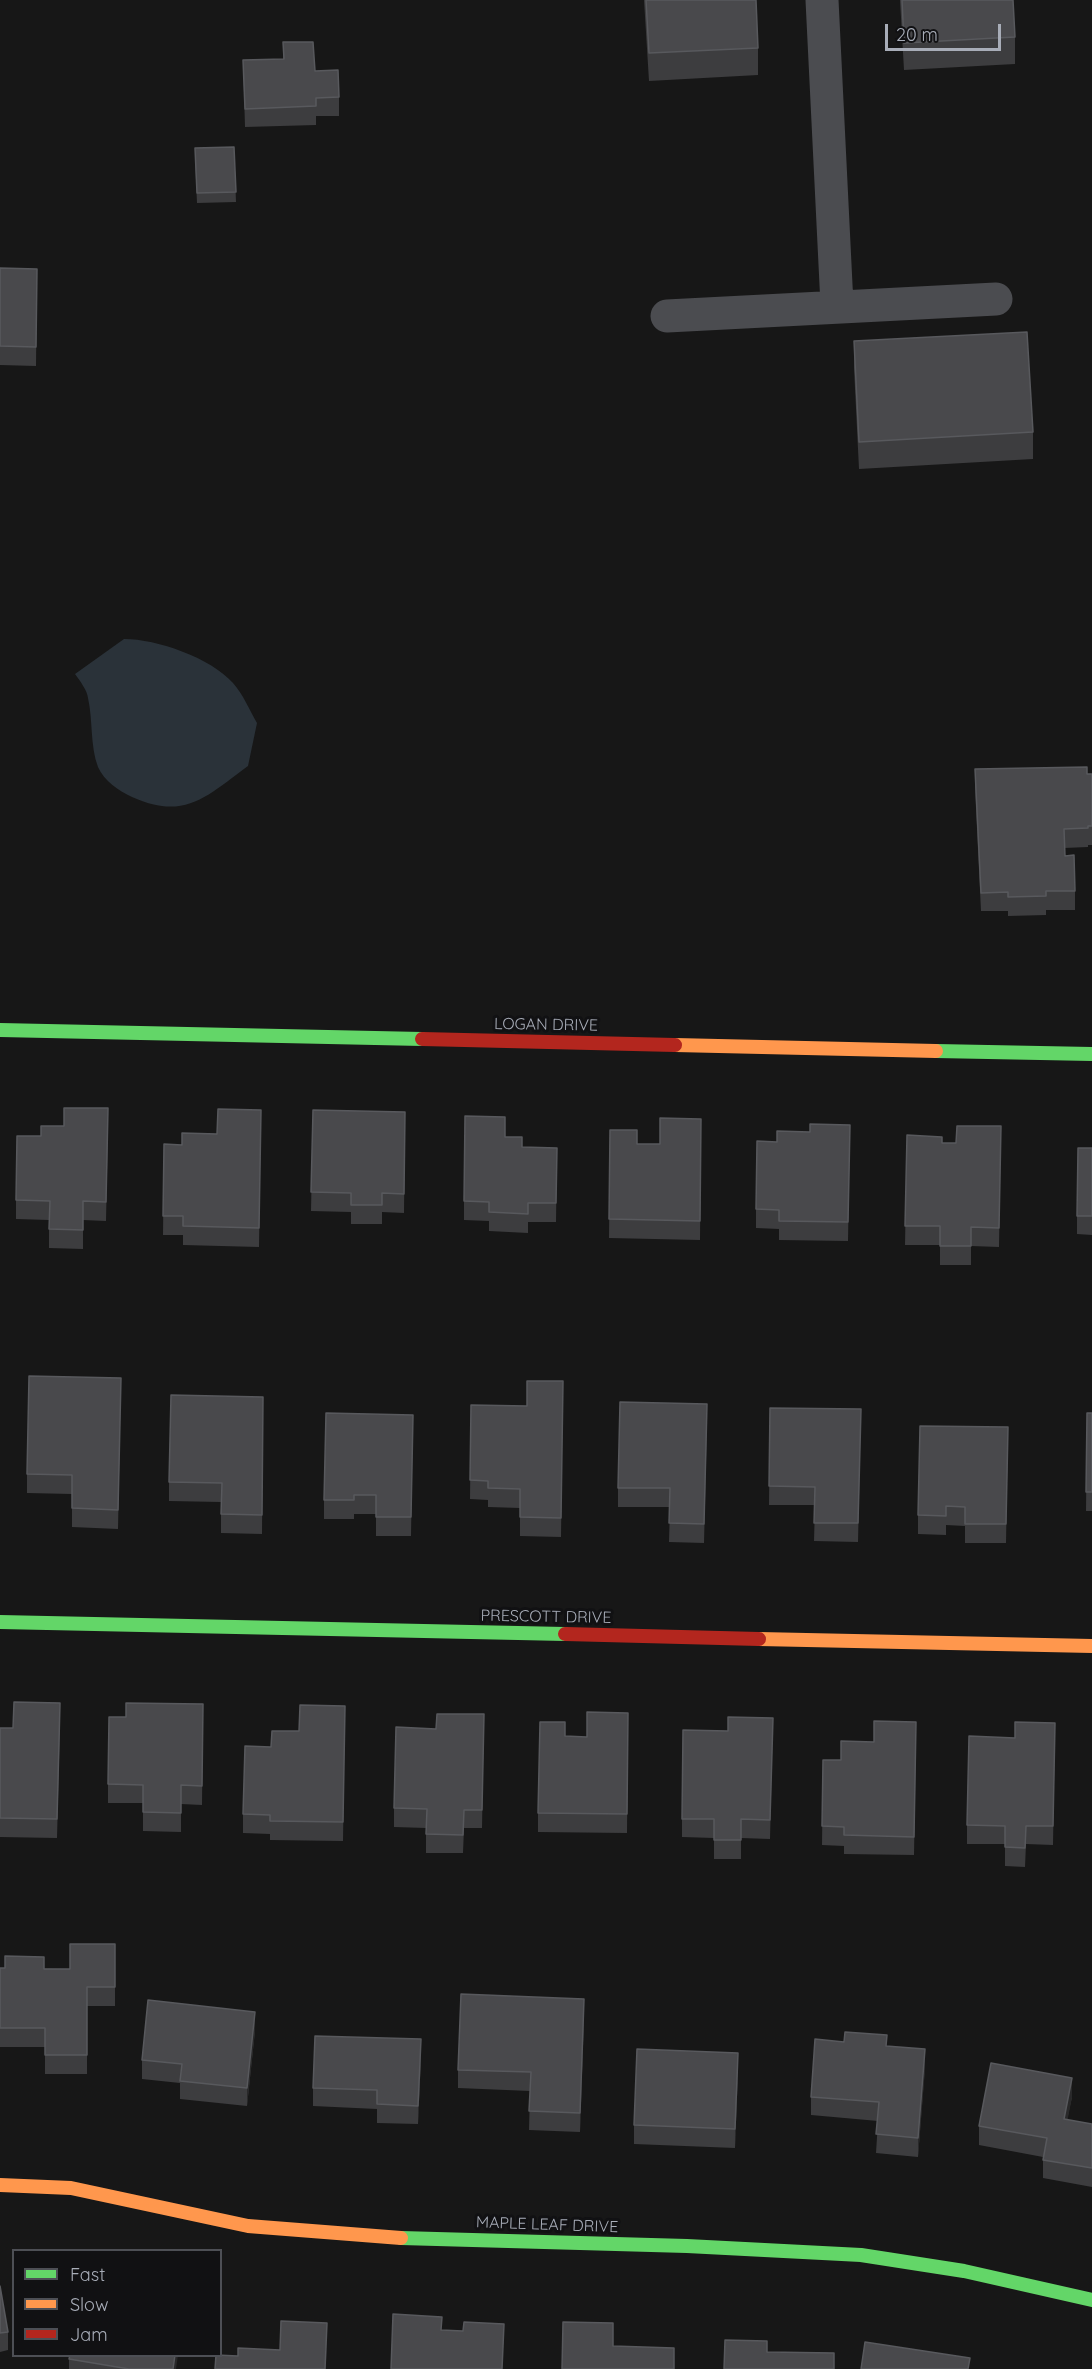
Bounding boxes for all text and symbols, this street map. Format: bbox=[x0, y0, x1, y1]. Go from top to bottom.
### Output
scale bar bbox=[888, 12, 1004, 50]
text: 20 m bbox=[896, 23, 938, 46]
street label: LOGAN DRIVE bbox=[494, 1014, 598, 1036]
street label: PRESCOTT DRIVE bbox=[480, 1606, 612, 1628]
street label: MAPLE LEAF DRIVE bbox=[476, 2213, 618, 2237]
legend bbox=[12, 2249, 222, 2357]
text: Fast bbox=[70, 2263, 105, 2286]
text: Slow bbox=[70, 2293, 108, 2316]
text: Jam bbox=[70, 2323, 108, 2346]

